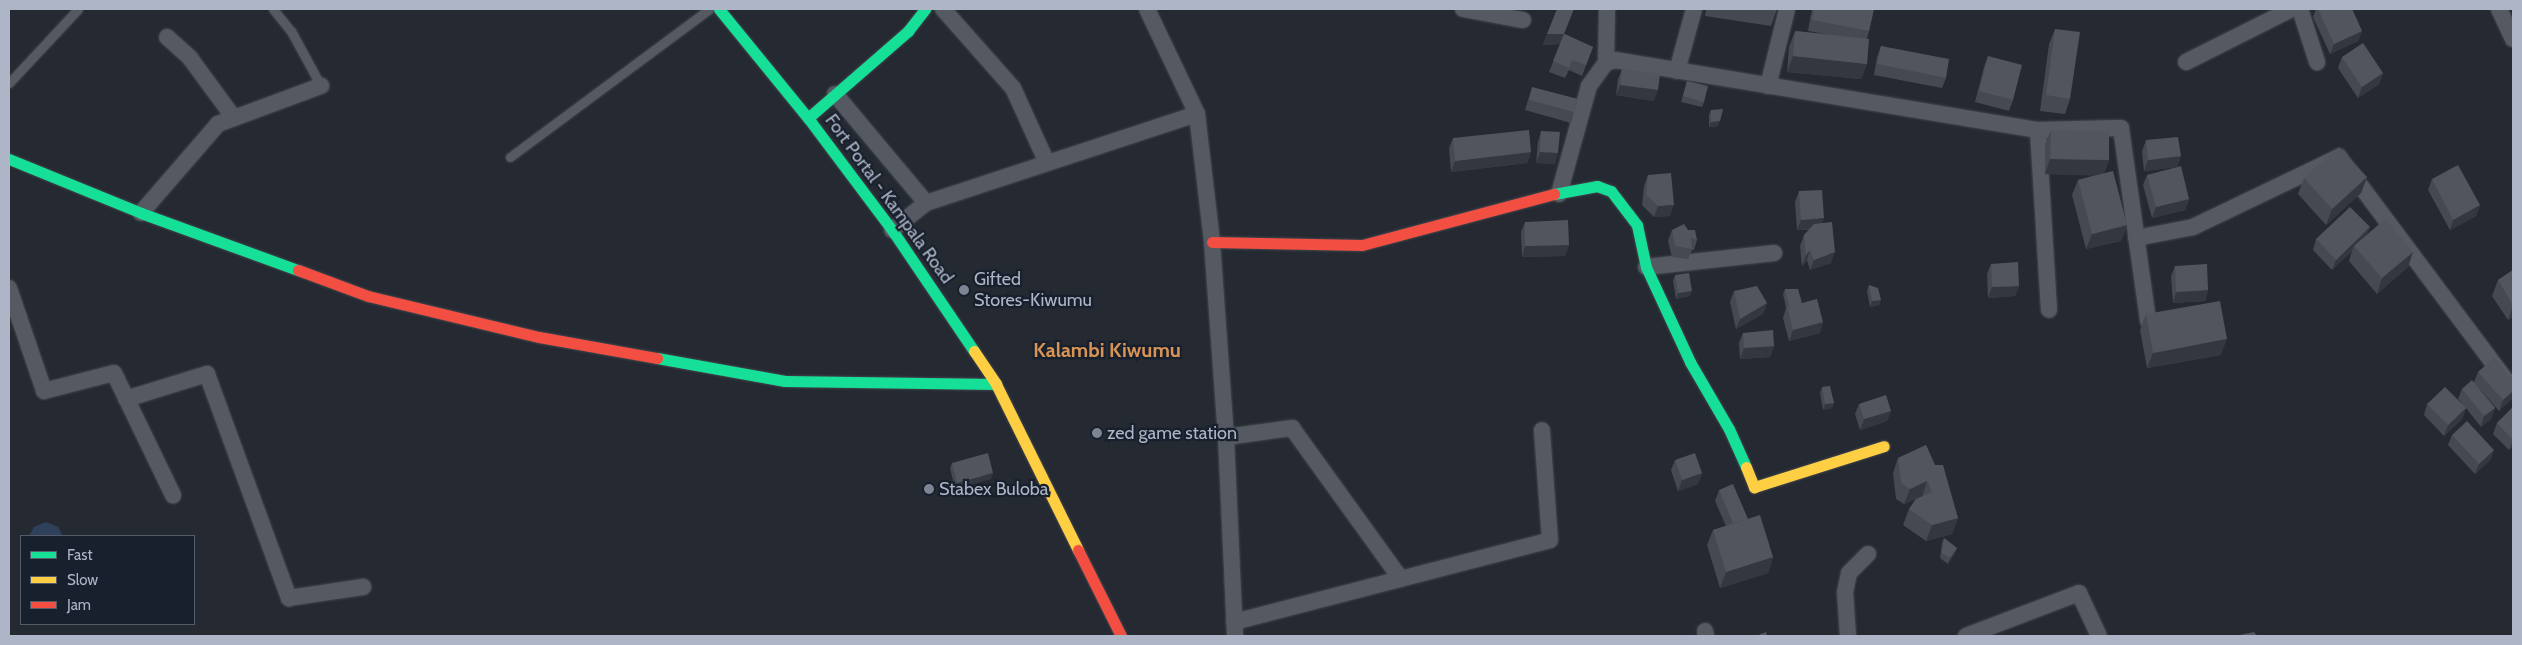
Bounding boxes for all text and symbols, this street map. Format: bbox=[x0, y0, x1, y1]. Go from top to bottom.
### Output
street label: Fort Portal - Kampala Road bbox=[820, 110, 958, 288]
place label: Gifted Stores-Kiwumu bbox=[974, 269, 1092, 312]
marker: Gifted Stores-Kiwumu bbox=[958, 284, 970, 296]
district label: Kalambi Kiwumu bbox=[1033, 338, 1181, 362]
place label: zed game station bbox=[1107, 422, 1237, 444]
marker: zed game station bbox=[1091, 427, 1103, 439]
place label: Stabex Buloba bbox=[939, 478, 1048, 500]
marker: Stabex Buloba bbox=[923, 483, 935, 495]
legend bbox=[20, 535, 195, 625]
text: Fast bbox=[67, 546, 92, 564]
text: Slow bbox=[67, 571, 98, 589]
text: Jam bbox=[67, 596, 91, 614]

